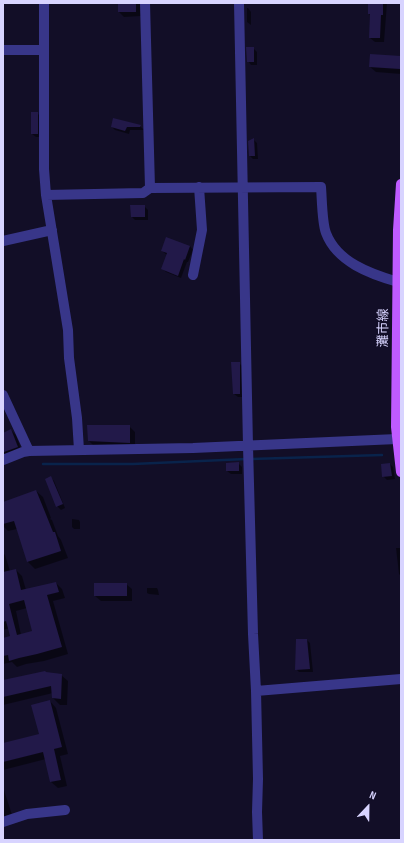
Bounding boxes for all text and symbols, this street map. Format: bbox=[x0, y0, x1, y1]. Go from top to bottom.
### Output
street label: 灘市線 bbox=[376, 308, 392, 348]
north arrow bbox=[348, 787, 388, 827]
text: N bbox=[368, 788, 378, 803]

